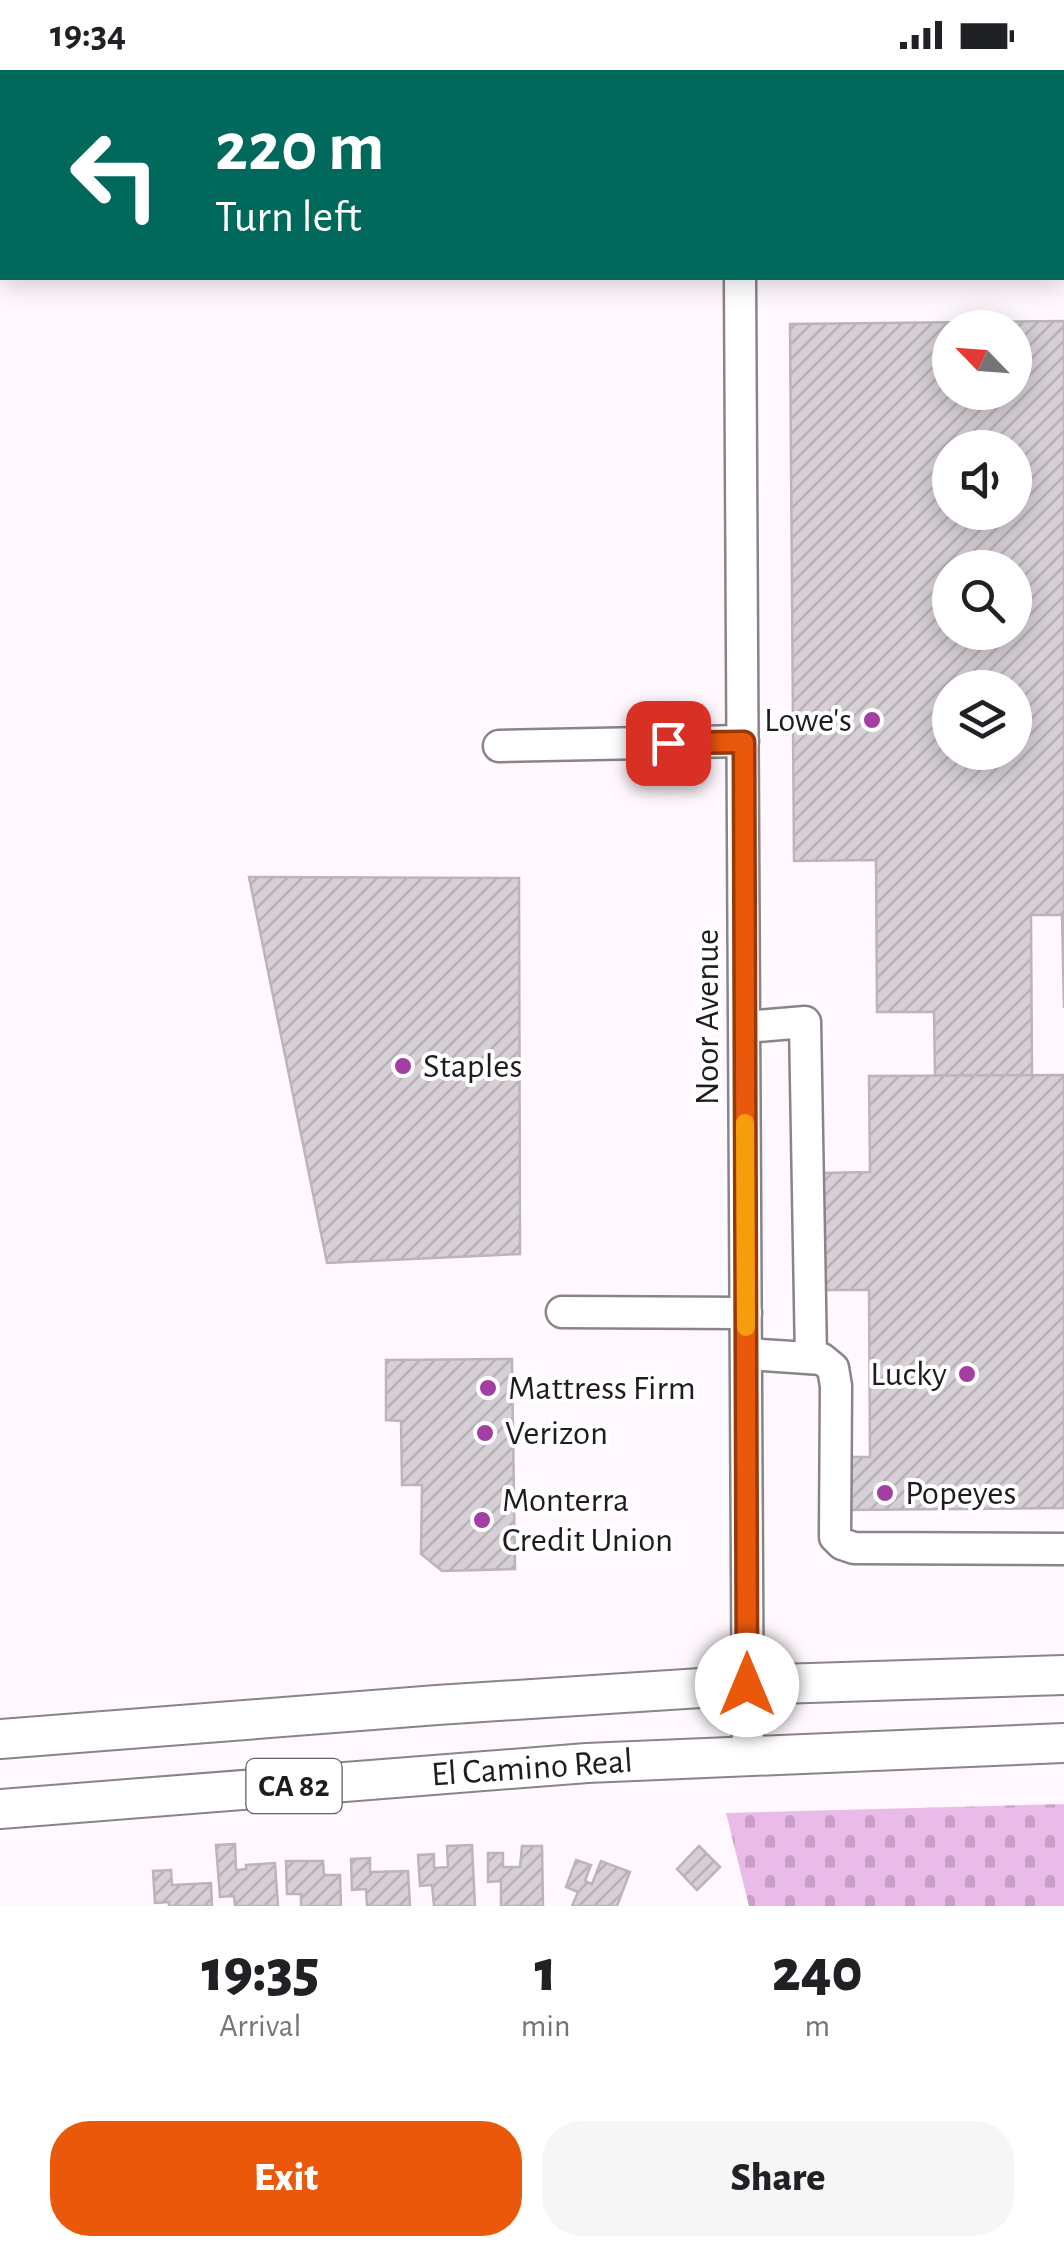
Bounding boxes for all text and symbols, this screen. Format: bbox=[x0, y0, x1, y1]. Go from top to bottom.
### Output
text: 19:34 bbox=[50, 16, 126, 54]
icon: left bbox=[50, 110, 180, 240]
text: 220 m bbox=[215, 113, 384, 183]
text: Turn left bbox=[215, 195, 362, 240]
north arrow bbox=[932, 310, 1032, 410]
map controls bbox=[932, 310, 1032, 770]
button: sound bbox=[932, 430, 1032, 530]
button: search bbox=[932, 550, 1032, 650]
button: layers bbox=[932, 670, 1032, 770]
pin bbox=[626, 701, 711, 786]
place label: Lowe's bbox=[764, 703, 852, 738]
marker: Lowe's bbox=[861, 709, 883, 731]
icon: arrive bbox=[641, 716, 696, 771]
street label: Noor Avenue bbox=[690, 929, 725, 1105]
place label: Staples bbox=[423, 1049, 522, 1084]
marker: Staples bbox=[392, 1055, 414, 1077]
place label: Lucky bbox=[870, 1357, 947, 1392]
marker: Lucky bbox=[956, 1363, 978, 1385]
place label: Mattress Firm bbox=[508, 1371, 696, 1406]
marker: Mattress Firm bbox=[477, 1377, 499, 1399]
place label: Verizon bbox=[505, 1416, 608, 1451]
marker: Verizon bbox=[474, 1422, 496, 1444]
place label: Popeyes bbox=[905, 1476, 1016, 1511]
marker: Popeyes bbox=[874, 1482, 896, 1504]
place label: Monterra Credit Union bbox=[502, 1483, 673, 1558]
marker: Monterra Credit Union bbox=[471, 1509, 493, 1531]
position arrow bbox=[695, 1633, 799, 1737]
street label: El Camino Real bbox=[430, 1744, 634, 1792]
road number: CA 82 bbox=[246, 1759, 342, 1813]
text: 19:35 bbox=[201, 1942, 319, 2002]
text: 1 bbox=[535, 1942, 557, 2002]
text: 240 bbox=[772, 1942, 863, 2002]
text: Arrival bbox=[219, 2010, 301, 2042]
text: min bbox=[521, 2010, 570, 2042]
text: m bbox=[804, 2010, 830, 2042]
button: Exit bbox=[50, 2121, 522, 2236]
button: Share bbox=[542, 2121, 1014, 2236]

